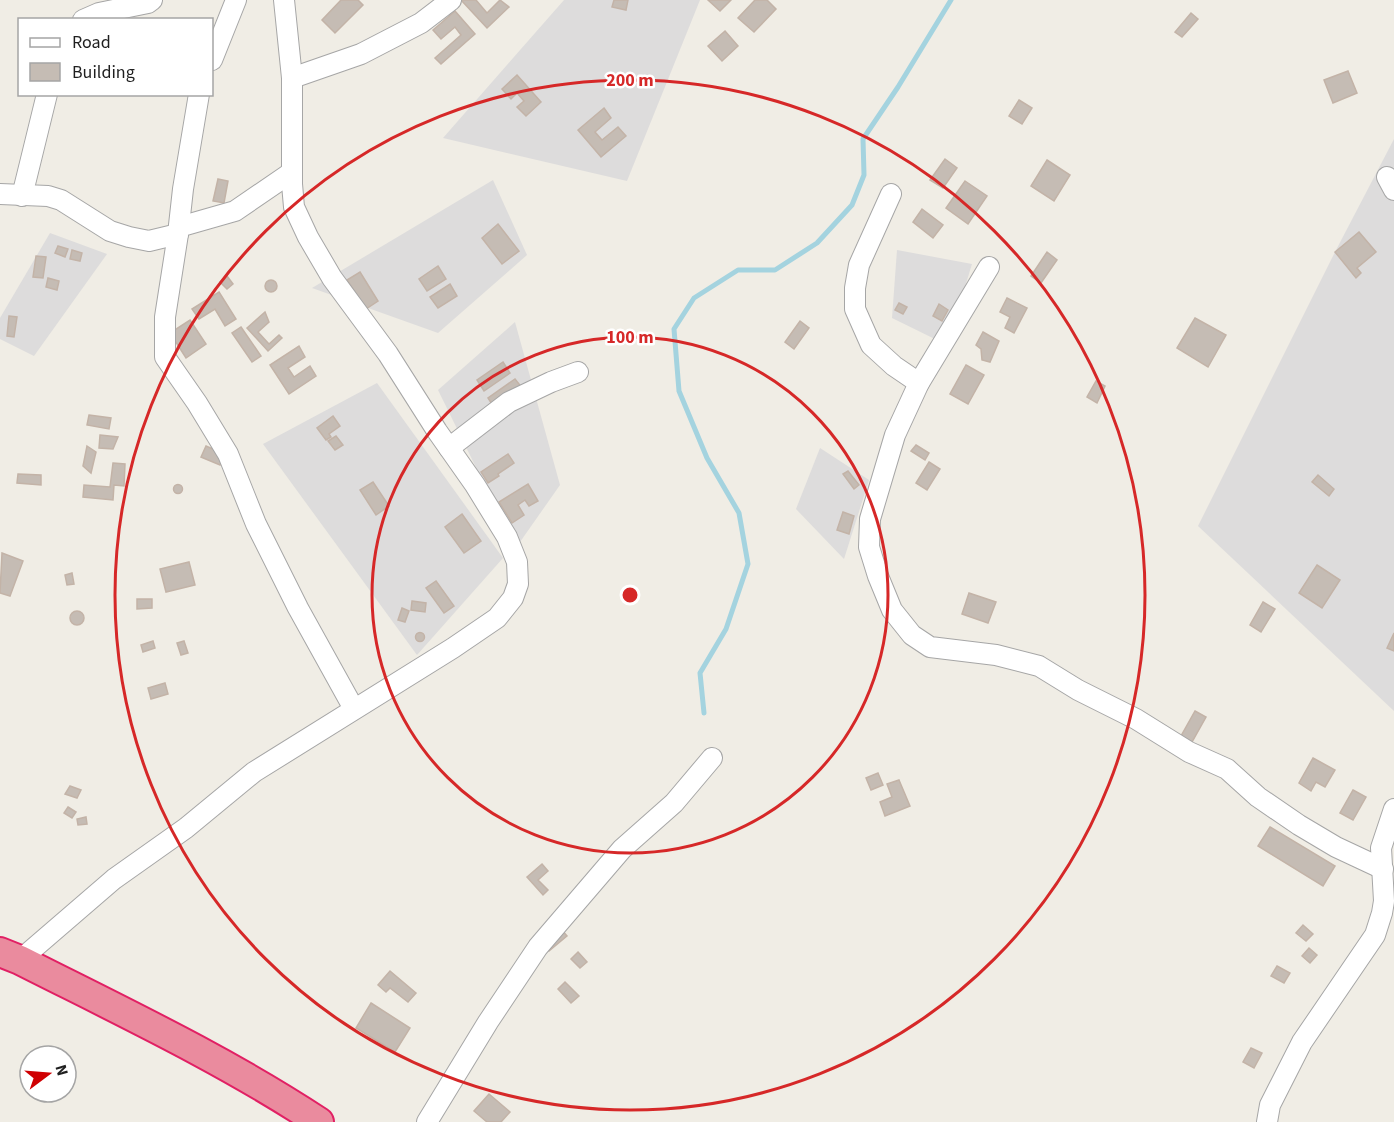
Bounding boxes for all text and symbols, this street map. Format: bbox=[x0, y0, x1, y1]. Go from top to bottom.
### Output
legend bbox=[18, 18, 213, 96]
text: Road bbox=[72, 30, 111, 55]
text: Building bbox=[72, 60, 135, 85]
text: 200 m bbox=[606, 68, 654, 93]
text: 100 m bbox=[606, 325, 654, 350]
centre of rings bbox=[620, 585, 640, 605]
north arrow bbox=[18, 1044, 78, 1104]
text: N bbox=[49, 1062, 73, 1078]

